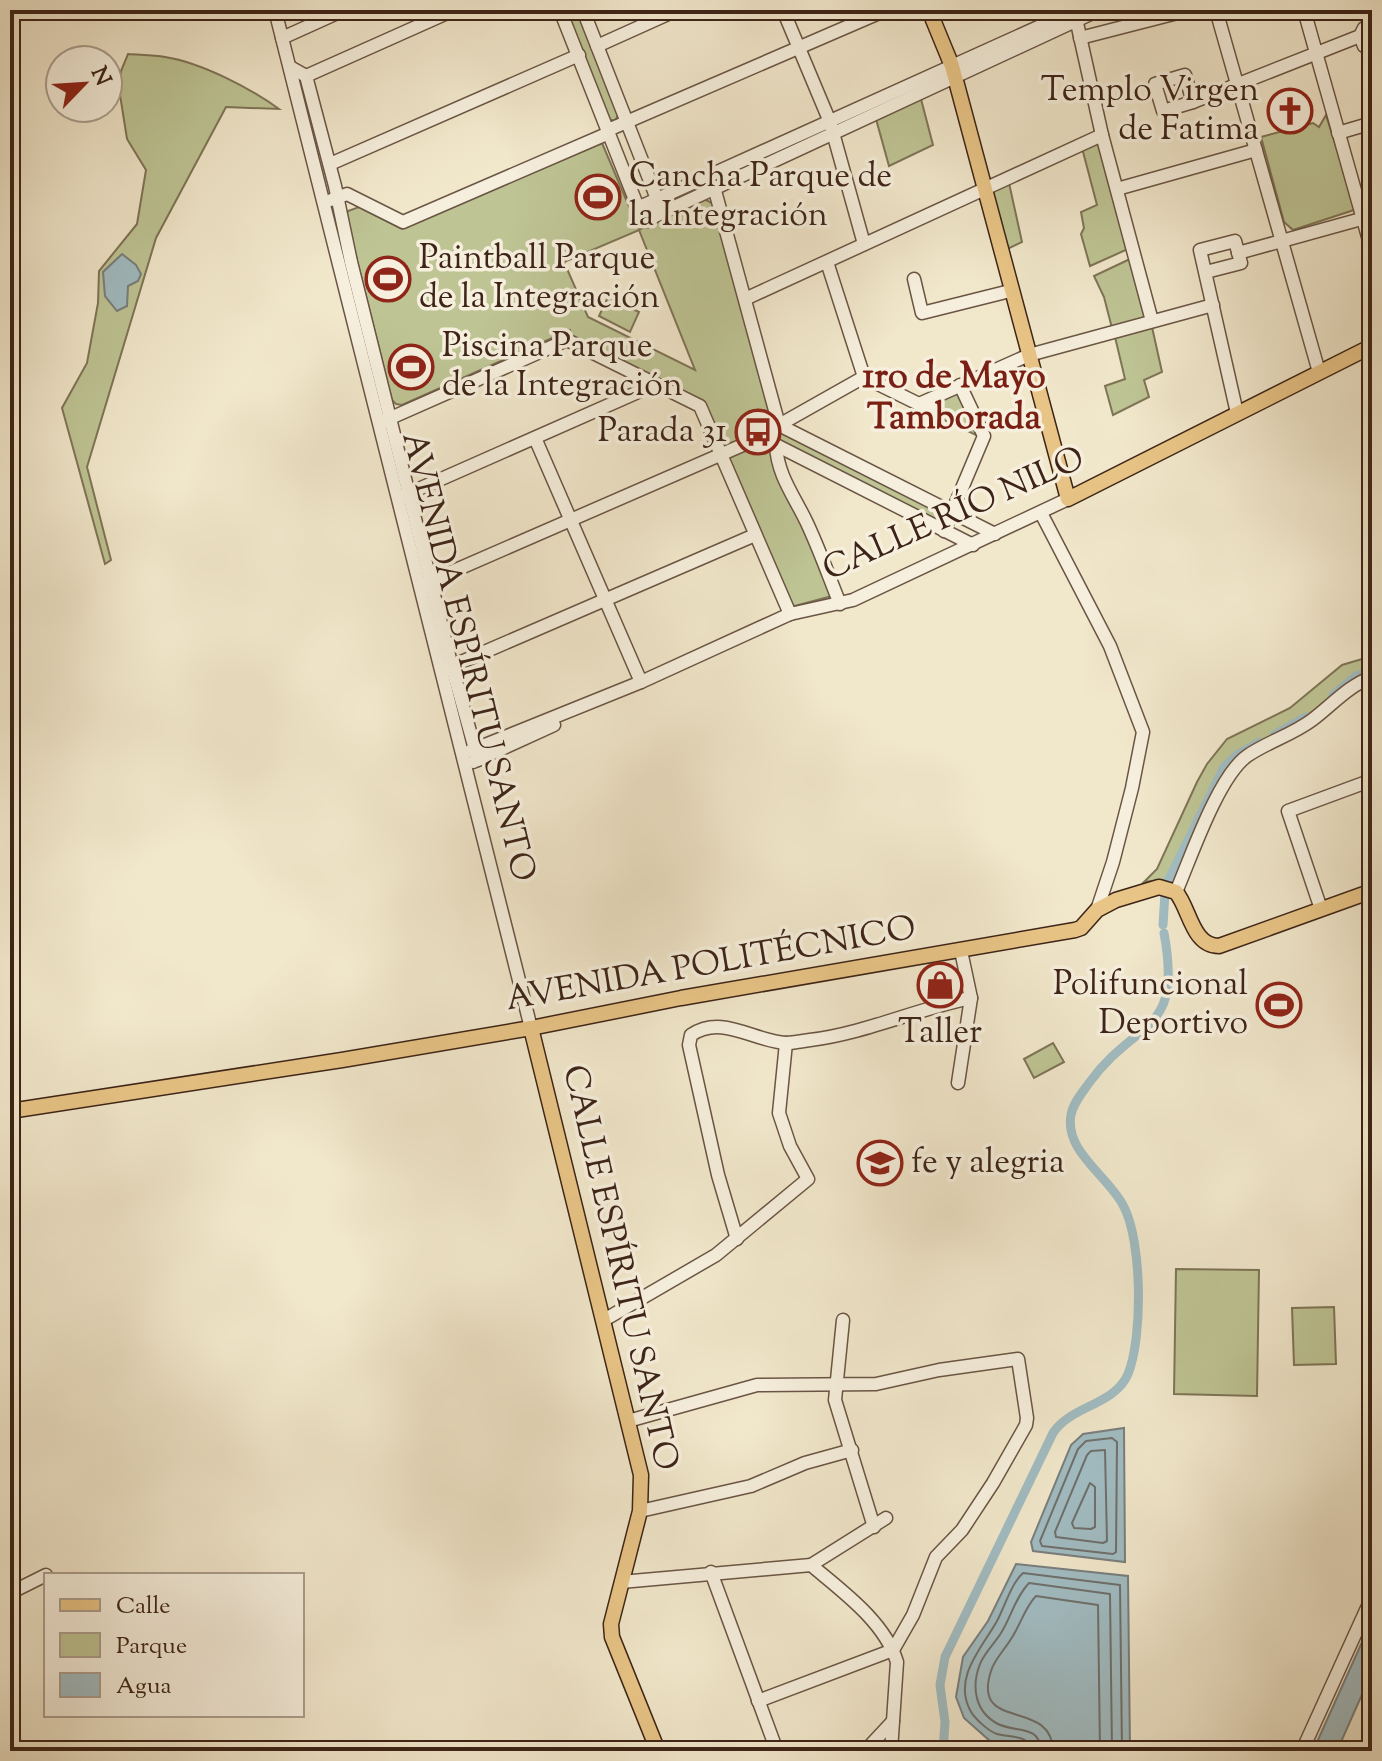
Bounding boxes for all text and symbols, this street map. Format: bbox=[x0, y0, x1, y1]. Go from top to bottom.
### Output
north arrow bbox=[44, 44, 124, 124]
text: N bbox=[81, 62, 118, 92]
place label: Templo Virgen de Fatima bbox=[1041, 67, 1259, 155]
church icon: Templo Virgen de Fatima bbox=[1266, 87, 1314, 135]
place label: Cancha Parque de la Integración bbox=[629, 153, 892, 241]
sports icon: Cancha Parque de la Integración bbox=[574, 173, 622, 221]
place label: Paintball Parque de la Integración bbox=[419, 235, 660, 323]
sports icon: Paintball Parque de la Integración bbox=[364, 255, 412, 303]
place label: Piscina Parque de la Integración bbox=[442, 323, 683, 411]
sports icon: Piscina Parque de la Integración bbox=[387, 343, 435, 391]
district label: 1ro de Mayo Tamborada bbox=[862, 352, 1046, 445]
place label: Parada 31 bbox=[598, 408, 727, 457]
bus stop icon: Parada 31 bbox=[734, 408, 782, 456]
street label: AVENIDA ESPÍRITU SANTO bbox=[387, 427, 547, 887]
street label: CALLE RÍO NILO bbox=[815, 435, 1093, 595]
street label: AVENIDA POLITÉCNICO bbox=[502, 905, 920, 1025]
shop icon: Taller bbox=[916, 961, 964, 1009]
place label: Polifuncional Deportivo bbox=[1053, 961, 1248, 1049]
sports icon: Polifuncional Deportivo bbox=[1255, 981, 1303, 1029]
place label: Taller bbox=[898, 1009, 982, 1058]
street label: CALLE ESPÍRITU SANTO bbox=[548, 1060, 690, 1476]
school or university icon: fe y alegria bbox=[856, 1139, 904, 1187]
place label: fe y alegria bbox=[911, 1139, 1065, 1188]
legend bbox=[44, 1573, 304, 1717]
text: Calle bbox=[116, 1590, 170, 1624]
text: Parque bbox=[116, 1630, 187, 1664]
text: Agua bbox=[116, 1670, 172, 1704]

